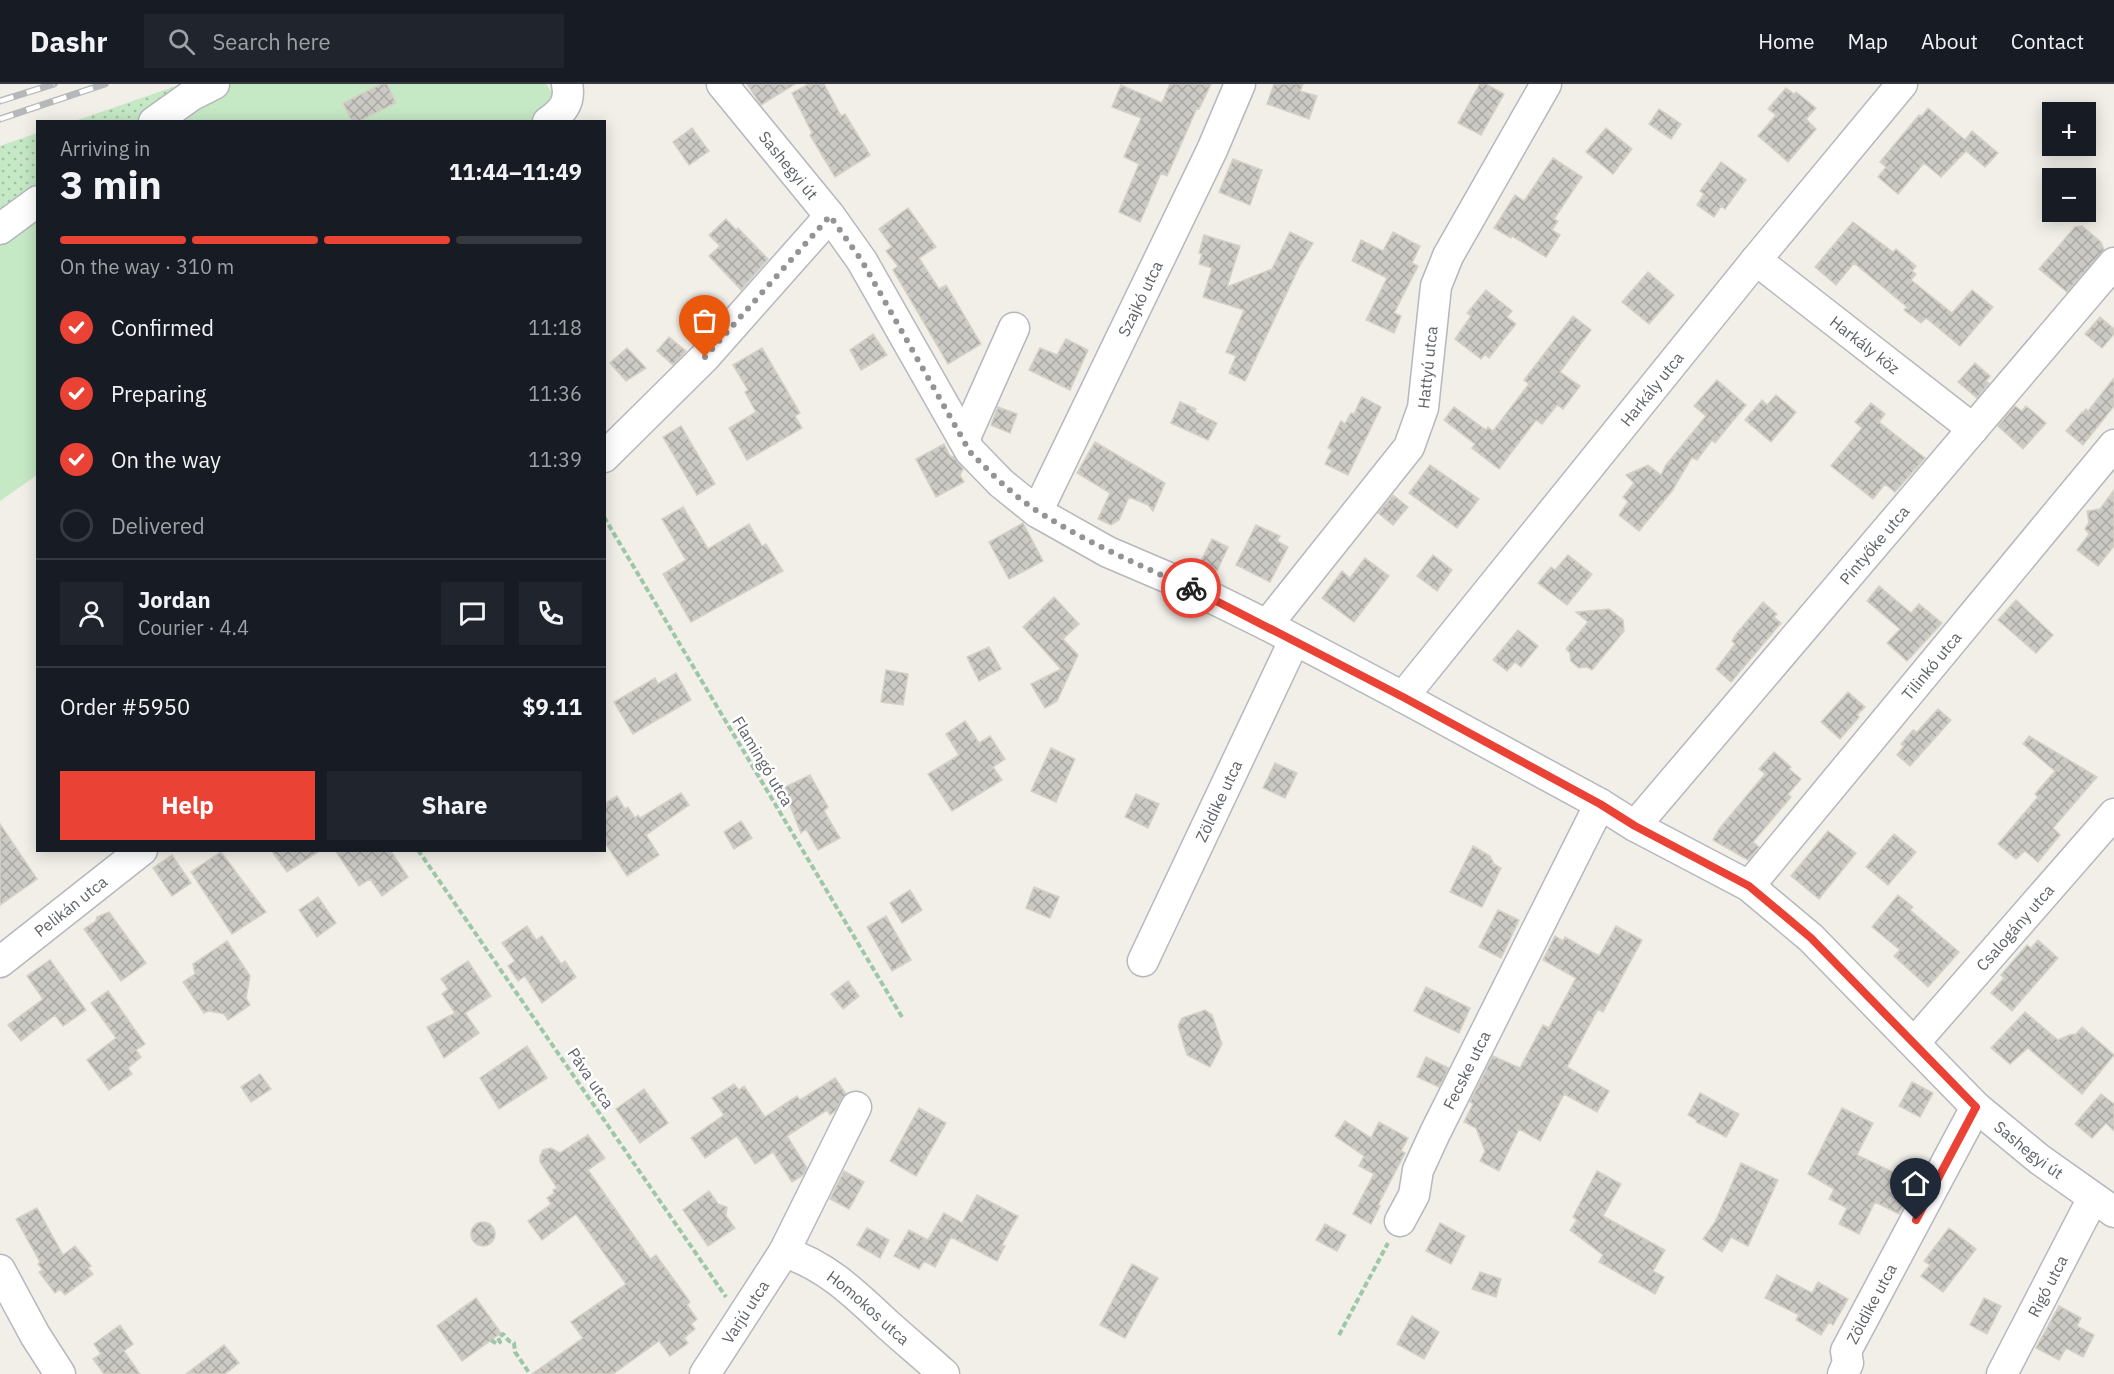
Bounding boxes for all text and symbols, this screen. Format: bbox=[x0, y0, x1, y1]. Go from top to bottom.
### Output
search box bbox=[144, 14, 564, 68]
text: Dashr bbox=[30, 23, 108, 60]
icon: search bbox=[165, 25, 198, 58]
text: Search here bbox=[213, 27, 331, 56]
text: Home bbox=[1758, 27, 1815, 55]
text: Map bbox=[1848, 27, 1888, 55]
text: About bbox=[1921, 27, 1978, 55]
text: Contact bbox=[2011, 27, 2084, 55]
map controls bbox=[2042, 102, 2096, 222]
button: + bbox=[2042, 102, 2096, 156]
street label: Sashegyi út bbox=[755, 127, 822, 204]
text: Arriving in bbox=[60, 135, 150, 162]
text: 11:44–11:49 bbox=[449, 157, 582, 186]
text: 3 min bbox=[60, 159, 162, 210]
button: − bbox=[2042, 168, 2096, 222]
text: On the way · 310 m bbox=[60, 253, 234, 280]
street label: Szajkó utca bbox=[1113, 257, 1167, 340]
pin bbox=[679, 295, 730, 357]
icon: bag bbox=[688, 304, 721, 337]
icon: check bbox=[60, 311, 93, 344]
street label: Harkály köz bbox=[1826, 311, 1904, 378]
text: Confirmed bbox=[111, 313, 214, 342]
text: 11:18 bbox=[528, 314, 582, 341]
street label: Hattyú utca bbox=[1413, 325, 1442, 410]
street label: Harkály utca bbox=[1616, 347, 1688, 430]
icon: check bbox=[60, 377, 93, 410]
text: Preparing bbox=[111, 379, 206, 408]
text: 11:36 bbox=[528, 380, 582, 407]
icon: check bbox=[60, 443, 93, 476]
text: On the way bbox=[111, 445, 221, 474]
text: 11:39 bbox=[528, 446, 582, 473]
street label: Pintyőke utca bbox=[1835, 501, 1914, 588]
text: Delivered bbox=[111, 511, 205, 540]
courier bbox=[1161, 558, 1221, 618]
icon: bike bbox=[1175, 572, 1208, 605]
button: person bbox=[60, 582, 123, 645]
button: chat bbox=[441, 582, 504, 645]
button: phone bbox=[519, 582, 582, 645]
text: Jordan bbox=[138, 585, 211, 614]
text: Courier · 4.4 bbox=[138, 614, 249, 641]
street label: Tilinkó utca bbox=[1897, 627, 1966, 704]
text: Order #5950 bbox=[60, 692, 190, 721]
text: $9.11 bbox=[522, 692, 582, 721]
street label: Flamingó utca bbox=[728, 712, 798, 810]
street label: Zöldike utca bbox=[1191, 757, 1247, 845]
button: Help bbox=[60, 771, 315, 840]
button: Share bbox=[327, 771, 582, 840]
street label: Pelikán utca bbox=[30, 871, 112, 941]
street label: Csalogány utca bbox=[1972, 880, 2058, 975]
street label: Fecske utca bbox=[1439, 1027, 1495, 1113]
street label: Páva utca bbox=[563, 1044, 619, 1113]
street label: Sashegyi út bbox=[1990, 1116, 2067, 1183]
pin bbox=[1890, 1158, 1941, 1220]
icon: home bbox=[1899, 1167, 1932, 1200]
street label: Rigó utca bbox=[2023, 1251, 2072, 1320]
street label: Zöldike utca bbox=[1842, 1260, 1901, 1347]
street label: Homokos utca bbox=[823, 1266, 914, 1350]
street label: Varjú utca bbox=[717, 1276, 773, 1347]

